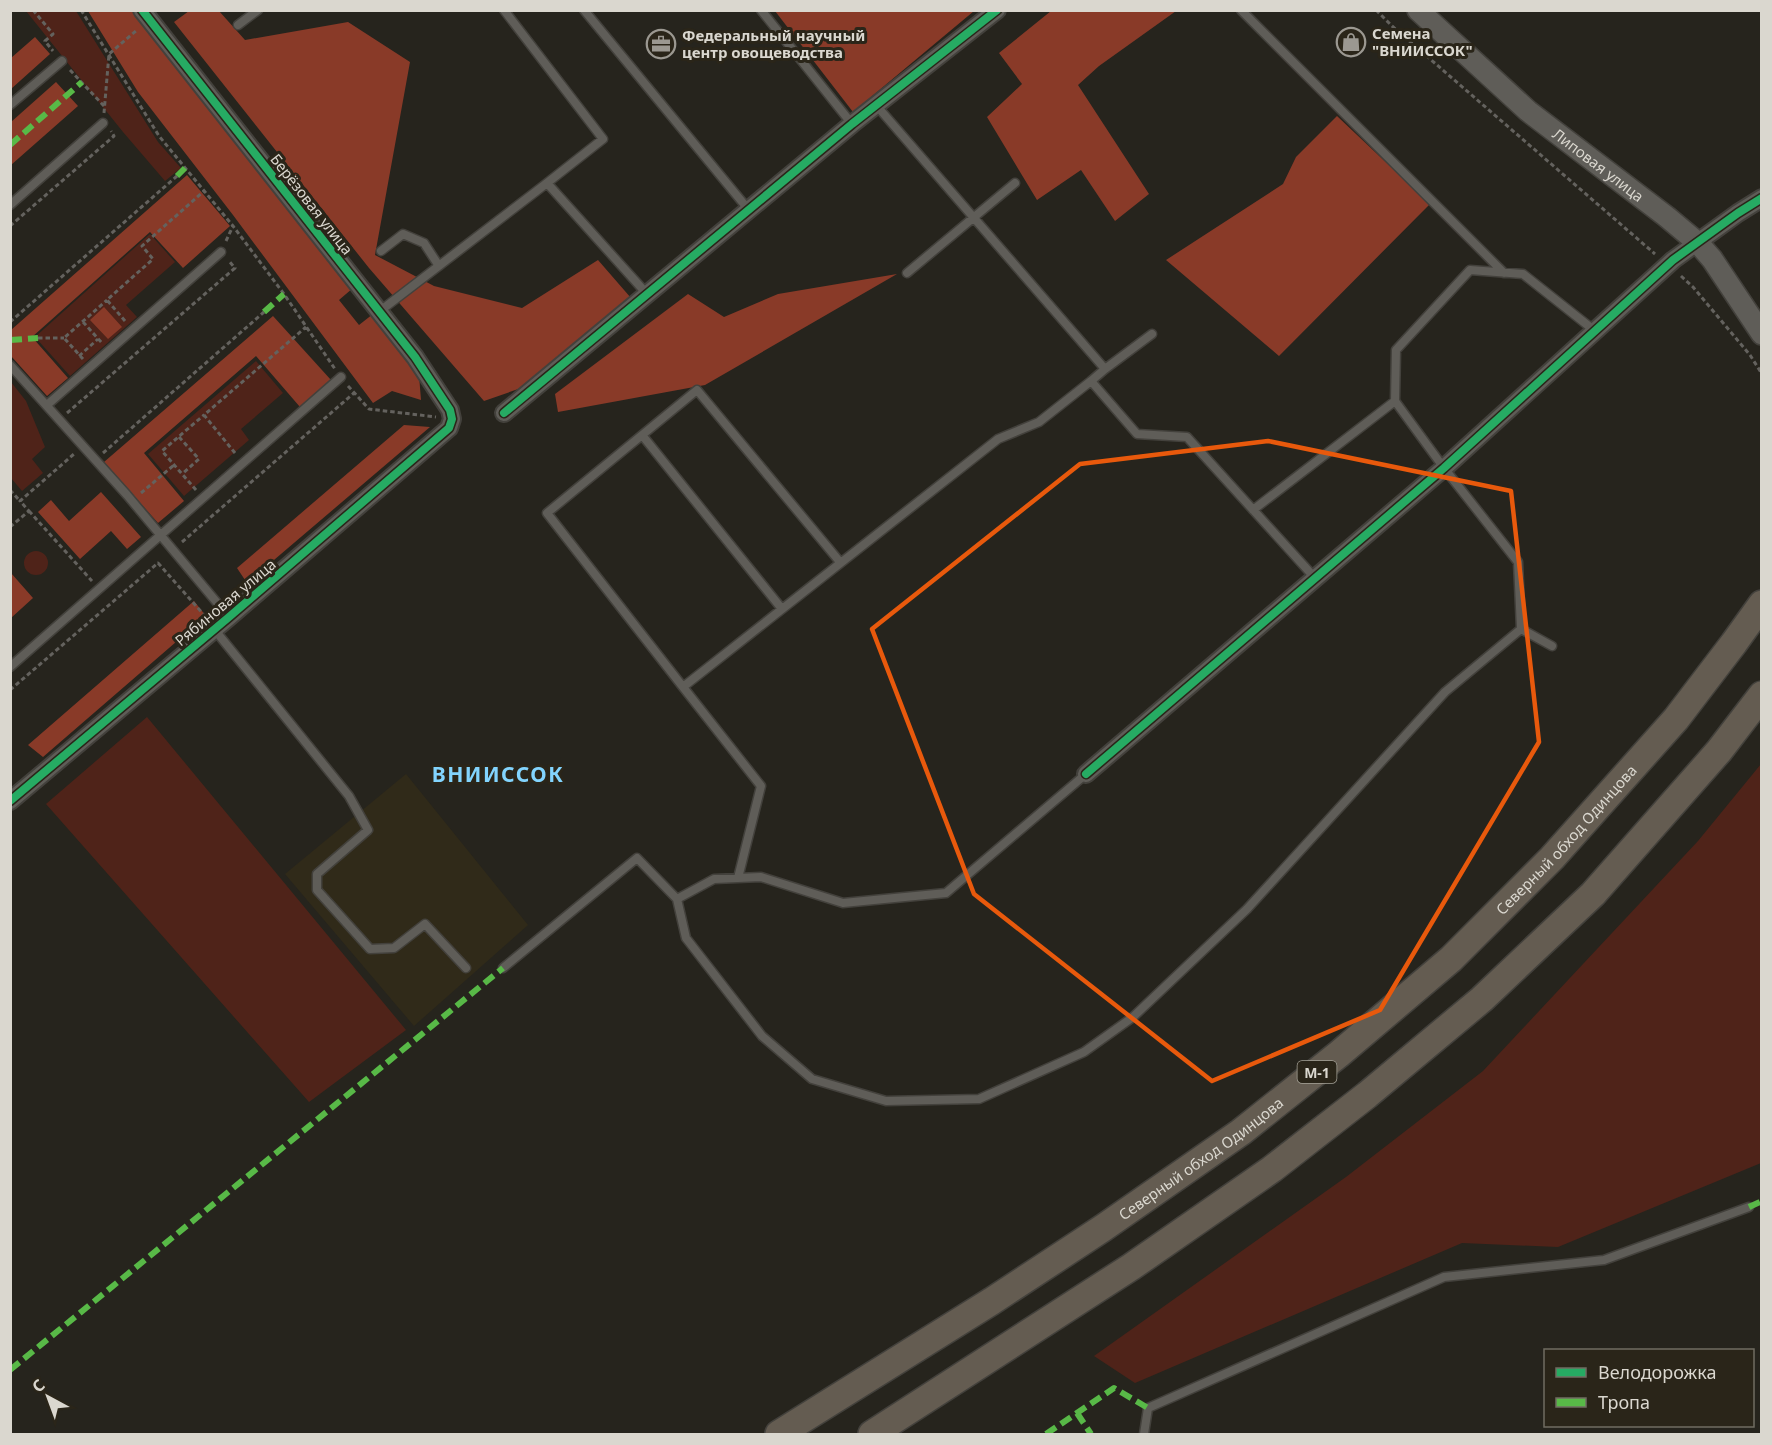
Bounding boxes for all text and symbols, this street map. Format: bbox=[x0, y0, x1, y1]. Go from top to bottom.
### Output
place label: Семена "ВНИИССОК" bbox=[1372, 23, 1473, 60]
place label: Федеральный научный центр овощеводства bbox=[682, 25, 865, 62]
shop icon: Семена "ВНИИССОК" bbox=[1335, 26, 1367, 58]
office icon: Федеральный научный центр овощеводства bbox=[645, 28, 677, 60]
street label: Липовая улица bbox=[1549, 124, 1648, 206]
street label: Берёзовая улица bbox=[266, 149, 358, 259]
street label: Рябиновая улица bbox=[170, 554, 280, 650]
district label: ВНИИССОК bbox=[432, 760, 564, 788]
street label: Северный обход Одинцова bbox=[1491, 760, 1641, 919]
road number: М-1 bbox=[1298, 1061, 1336, 1083]
street label: Северный обход Одинцова bbox=[1114, 1092, 1287, 1224]
legend bbox=[1544, 1349, 1754, 1427]
text: Велодорожка bbox=[1598, 1360, 1716, 1384]
north arrow bbox=[18, 1367, 78, 1427]
text: С bbox=[27, 1374, 49, 1397]
text: Тропа bbox=[1598, 1390, 1650, 1414]

